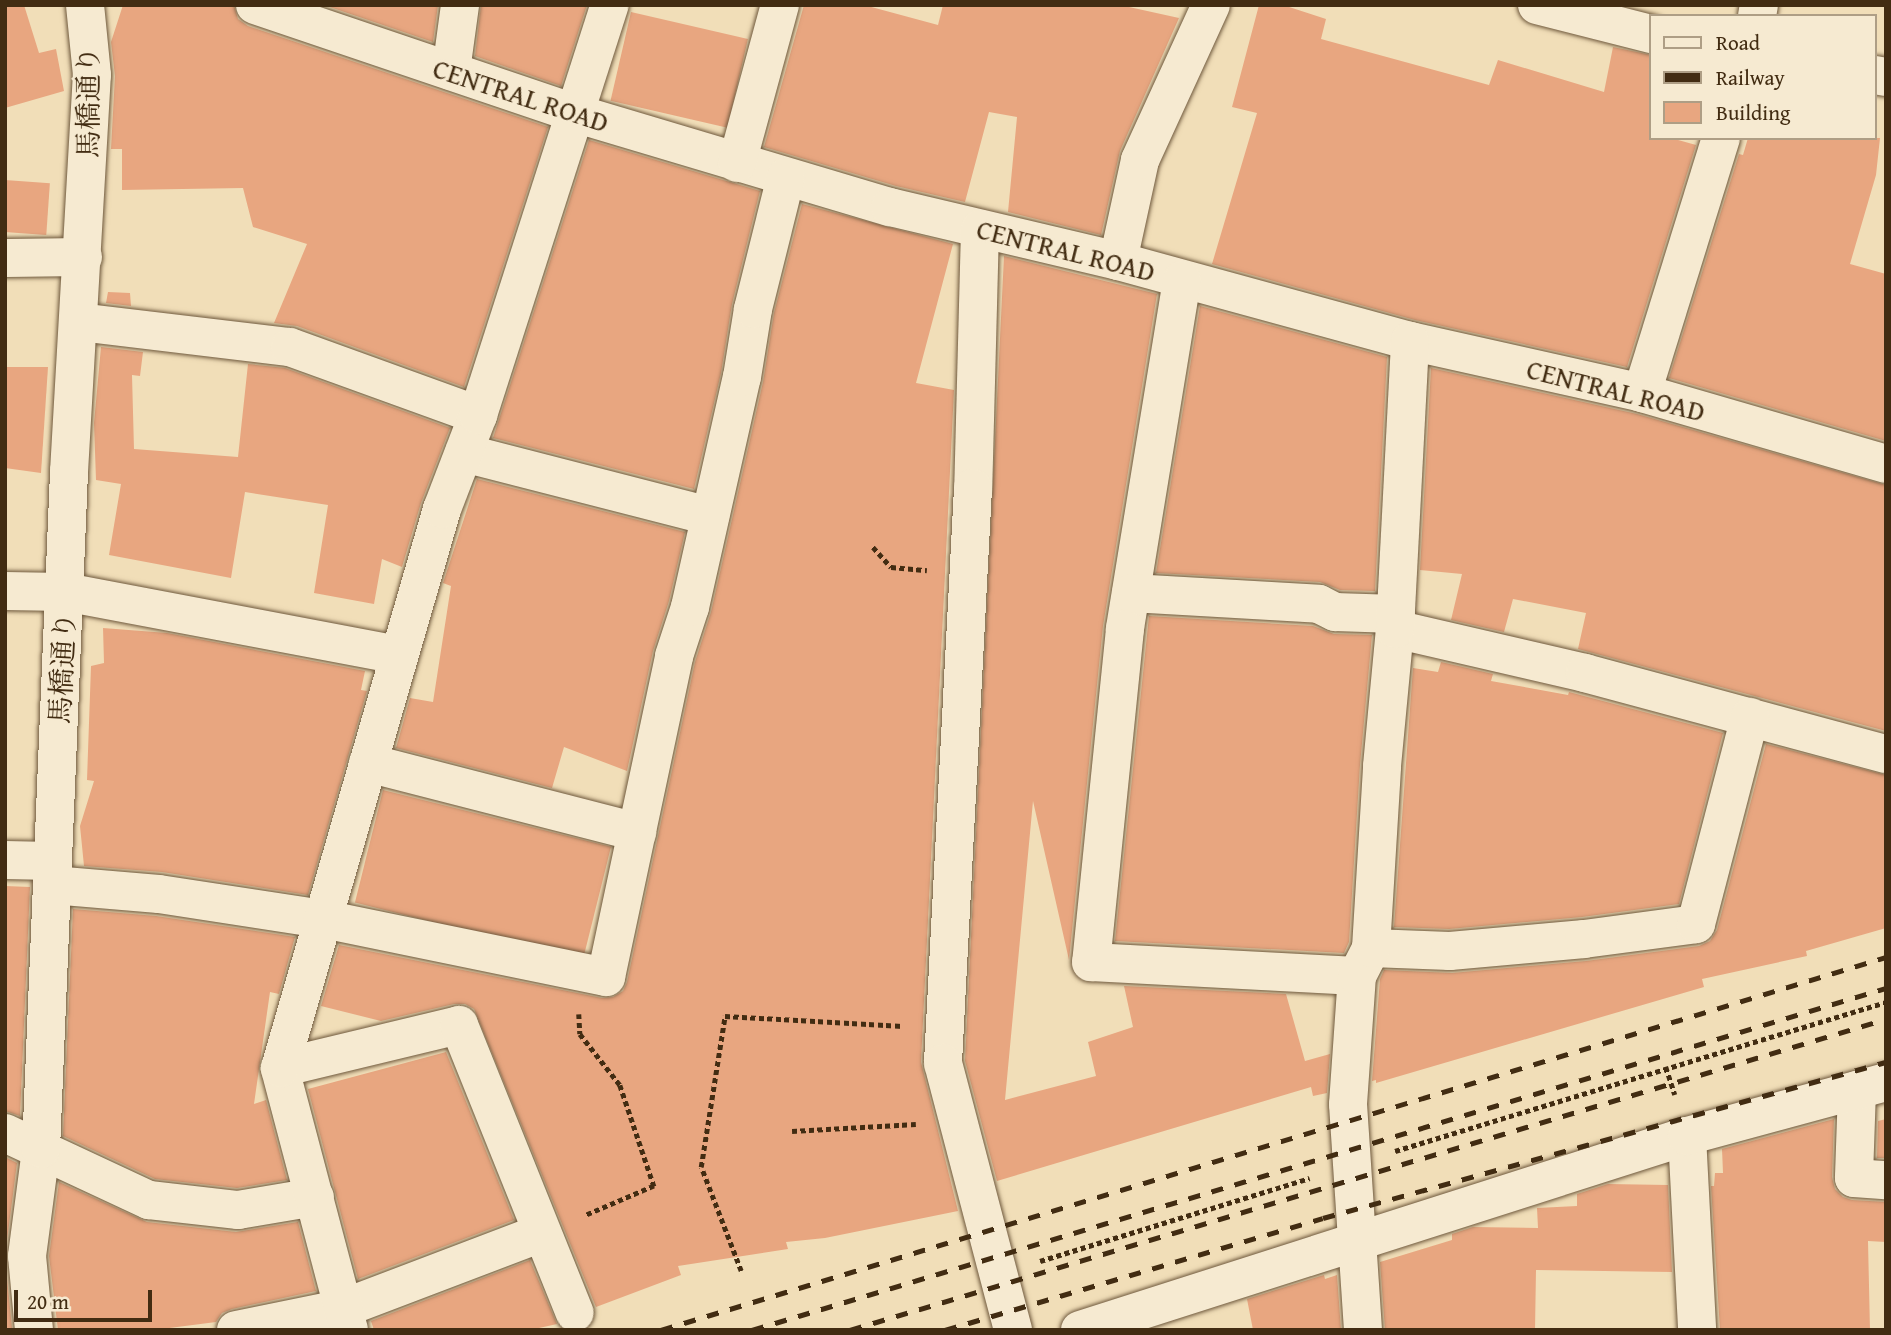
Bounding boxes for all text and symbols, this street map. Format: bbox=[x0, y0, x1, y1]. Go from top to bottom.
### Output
legend bbox=[1650, 14, 1877, 140]
text: Road bbox=[1716, 27, 1760, 58]
street label: 馬橋通り bbox=[71, 46, 105, 158]
street label: CENTRAL ROAD bbox=[429, 51, 613, 139]
text: Railway bbox=[1716, 62, 1785, 93]
text: Building bbox=[1716, 97, 1790, 128]
street label: CENTRAL ROAD bbox=[973, 212, 1159, 288]
street label: CENTRAL ROAD bbox=[1523, 352, 1709, 428]
street label: 馬橋通り bbox=[42, 611, 82, 725]
scale bar bbox=[18, 1276, 156, 1320]
text: 20 m bbox=[27, 1286, 69, 1317]

